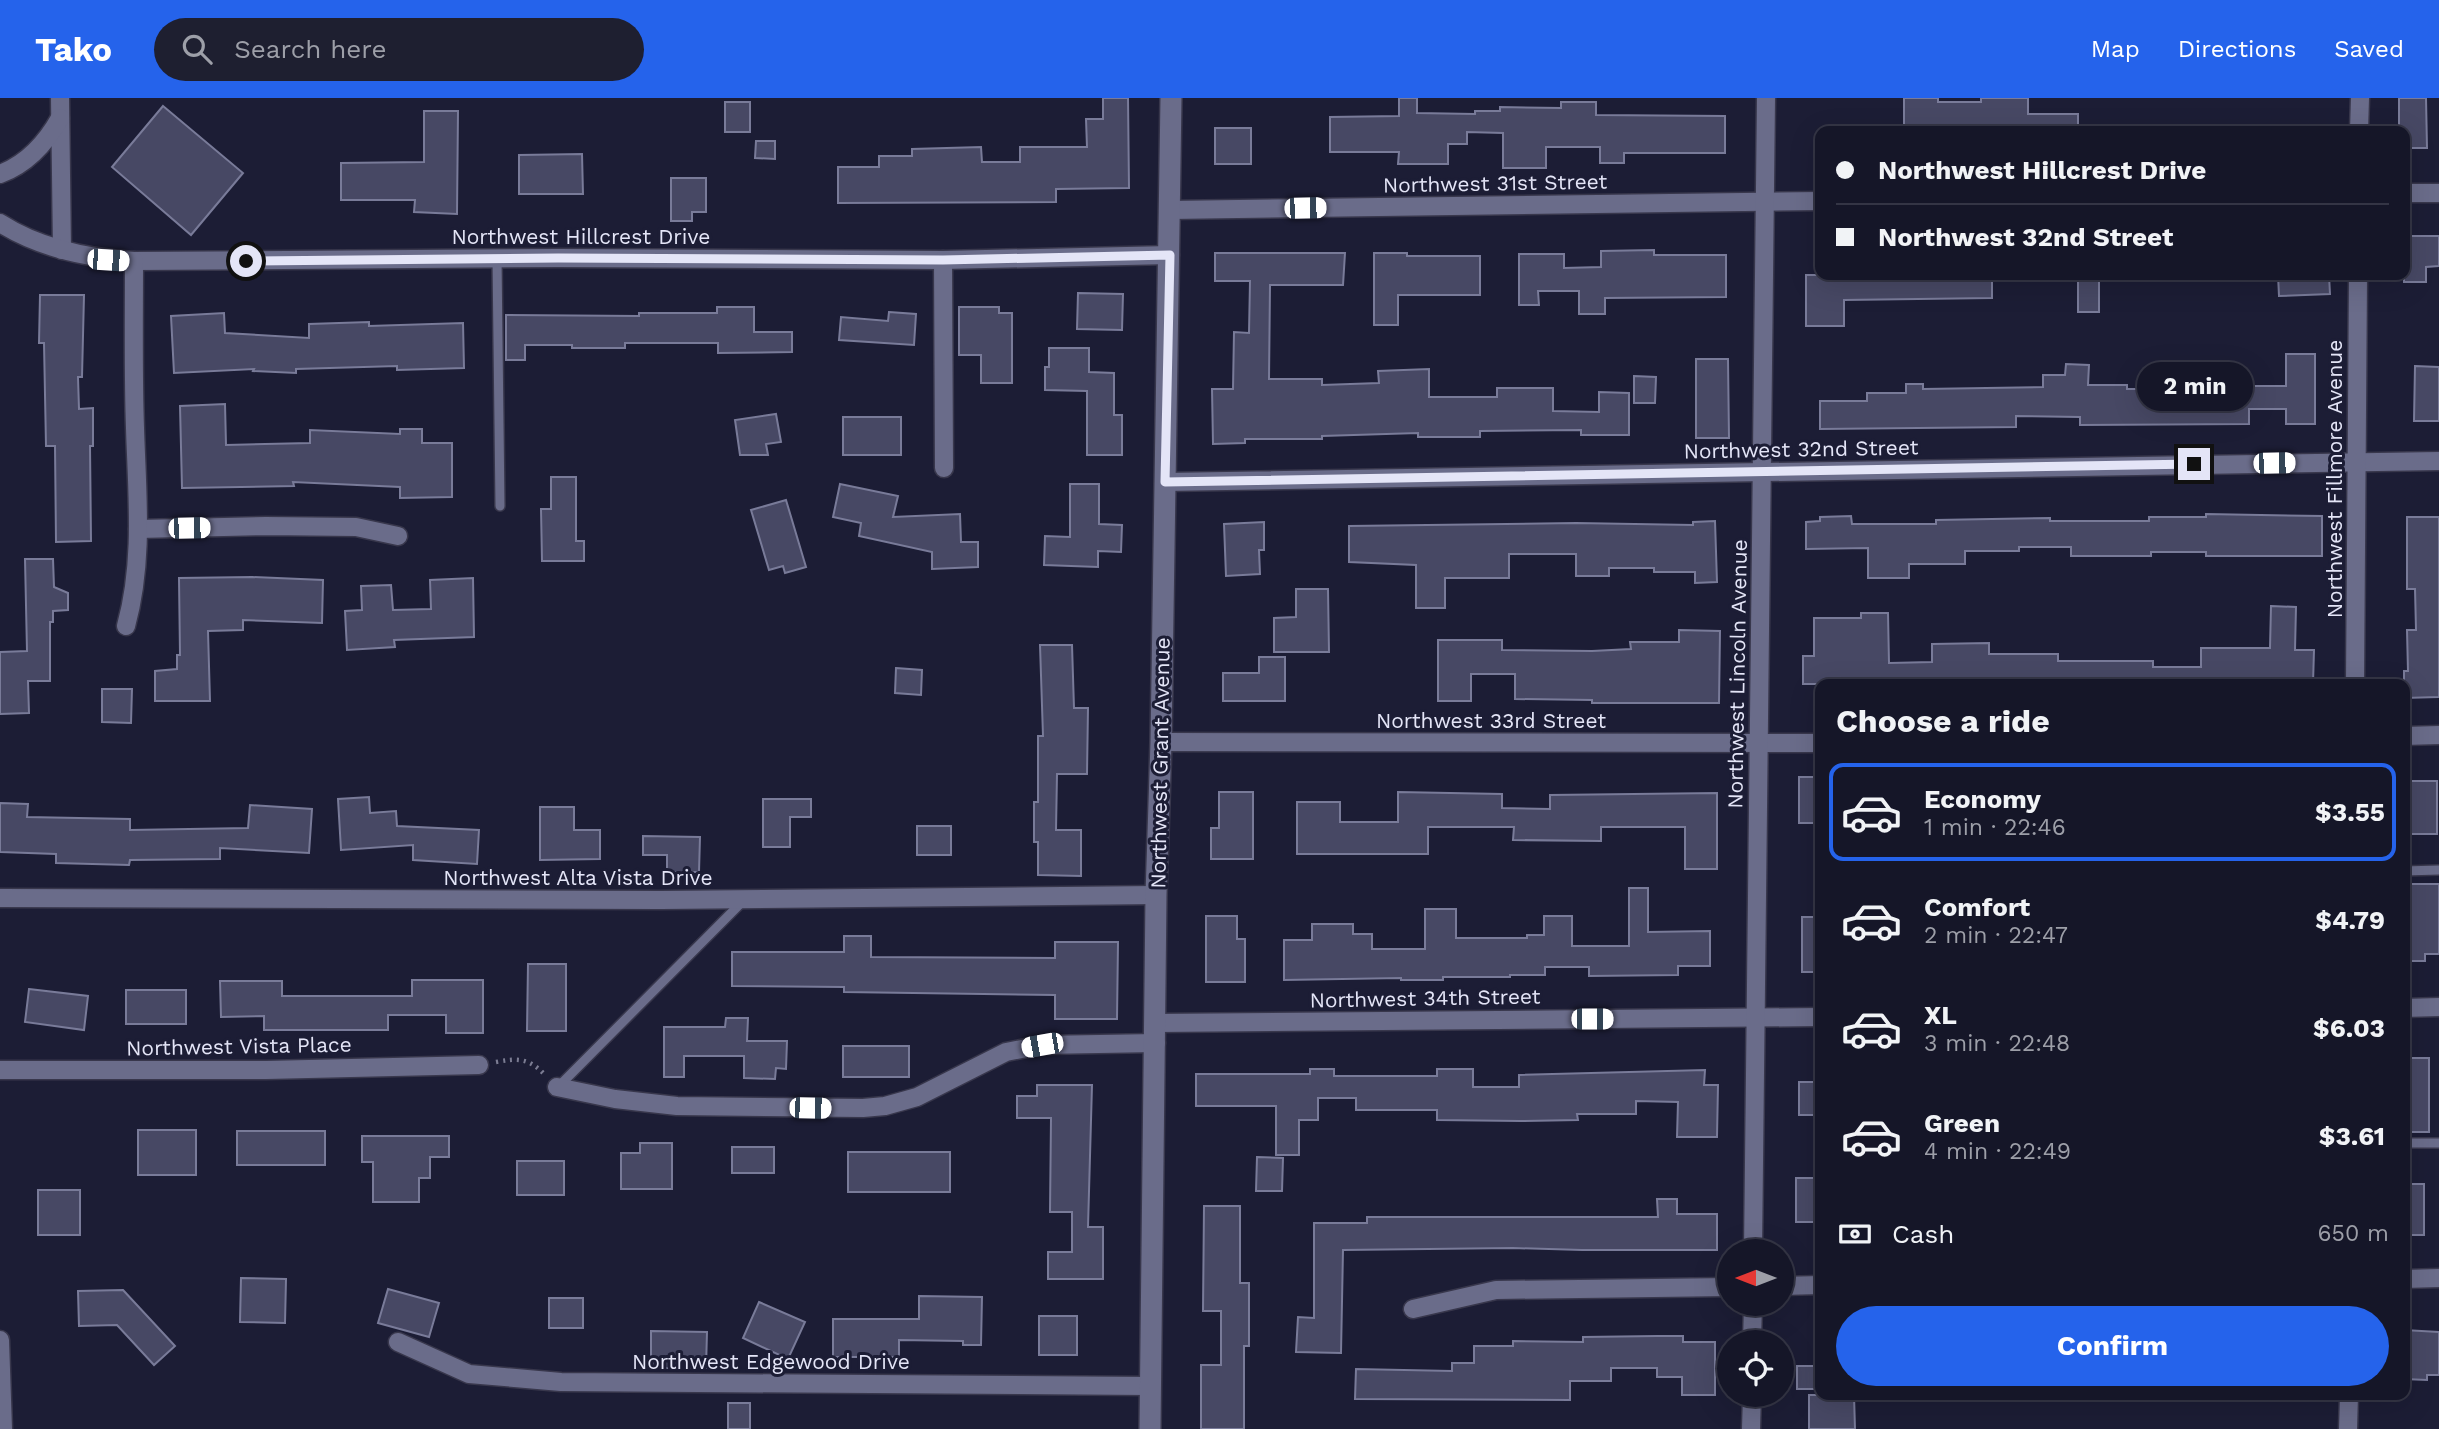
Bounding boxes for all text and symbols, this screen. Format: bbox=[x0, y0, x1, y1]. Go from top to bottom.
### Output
search box bbox=[154, 18, 644, 81]
text: Tako bbox=[35, 30, 112, 69]
icon: search bbox=[178, 30, 216, 68]
text: Search here bbox=[234, 34, 387, 64]
text: Map bbox=[2091, 35, 2140, 63]
text: Directions bbox=[2178, 35, 2296, 63]
text: Saved bbox=[2334, 35, 2404, 63]
text: Northwest Hillcrest Drive bbox=[1878, 155, 2206, 185]
street label: Northwest 31st Street bbox=[1383, 169, 1608, 197]
car bbox=[1284, 197, 1327, 219]
text: Northwest 32nd Street bbox=[1878, 222, 2173, 252]
street label: Northwest Hillcrest Drive bbox=[452, 224, 711, 249]
route start bbox=[230, 245, 262, 277]
car bbox=[87, 248, 130, 272]
street label: Northwest Fillmore Avenue bbox=[2322, 340, 2347, 618]
callout: 2 min bbox=[2136, 362, 2252, 412]
text: 2 min bbox=[2164, 373, 2226, 400]
street label: Northwest 32nd Street bbox=[1683, 434, 1919, 464]
route end bbox=[2178, 448, 2210, 480]
car bbox=[2253, 452, 2296, 474]
car bbox=[168, 517, 211, 539]
street label: Northwest Lincoln Avenue bbox=[1722, 539, 1752, 809]
street label: Northwest Grant Avenue bbox=[1145, 637, 1175, 889]
text: Choose a ride bbox=[1836, 702, 2050, 740]
street label: Northwest 33rd Street bbox=[1376, 708, 1606, 733]
icon: car bbox=[1840, 781, 1903, 844]
text: Economy bbox=[1924, 784, 2041, 814]
text: $3.55 bbox=[2315, 797, 2385, 827]
text: 1 min · 22:46 bbox=[1924, 814, 2066, 841]
street label: Northwest Alta Vista Drive bbox=[443, 865, 713, 890]
icon: car bbox=[1840, 889, 1903, 952]
text: Comfort bbox=[1924, 892, 2030, 922]
text: $4.79 bbox=[2315, 905, 2385, 935]
text: 2 min · 22:47 bbox=[1924, 922, 2068, 949]
street label: Northwest 34th Street bbox=[1309, 983, 1541, 1013]
icon: car bbox=[1840, 997, 1903, 1060]
text: XL bbox=[1924, 1000, 1957, 1030]
car bbox=[1572, 1009, 1614, 1030]
text: $6.03 bbox=[2313, 1013, 2385, 1043]
text: 3 min · 22:48 bbox=[1924, 1030, 2070, 1057]
car bbox=[1020, 1031, 1065, 1059]
street label: Northwest Vista Place bbox=[126, 1032, 352, 1060]
car bbox=[789, 1097, 832, 1119]
icon: car bbox=[1840, 1105, 1903, 1168]
text: Green bbox=[1924, 1108, 2000, 1138]
text: $3.61 bbox=[2319, 1121, 2385, 1151]
text: 4 min · 22:49 bbox=[1924, 1138, 2071, 1165]
icon: cash bbox=[1836, 1215, 1874, 1253]
text: Cash bbox=[1892, 1219, 1954, 1249]
text: 650 m bbox=[2318, 1220, 2389, 1247]
north arrow bbox=[1717, 1239, 1794, 1316]
map controls bbox=[1717, 1239, 1794, 1407]
button: Confirm bbox=[1836, 1306, 2389, 1386]
button: locate bbox=[1717, 1330, 1794, 1407]
street label: Northwest Edgewood Drive bbox=[632, 1349, 910, 1374]

